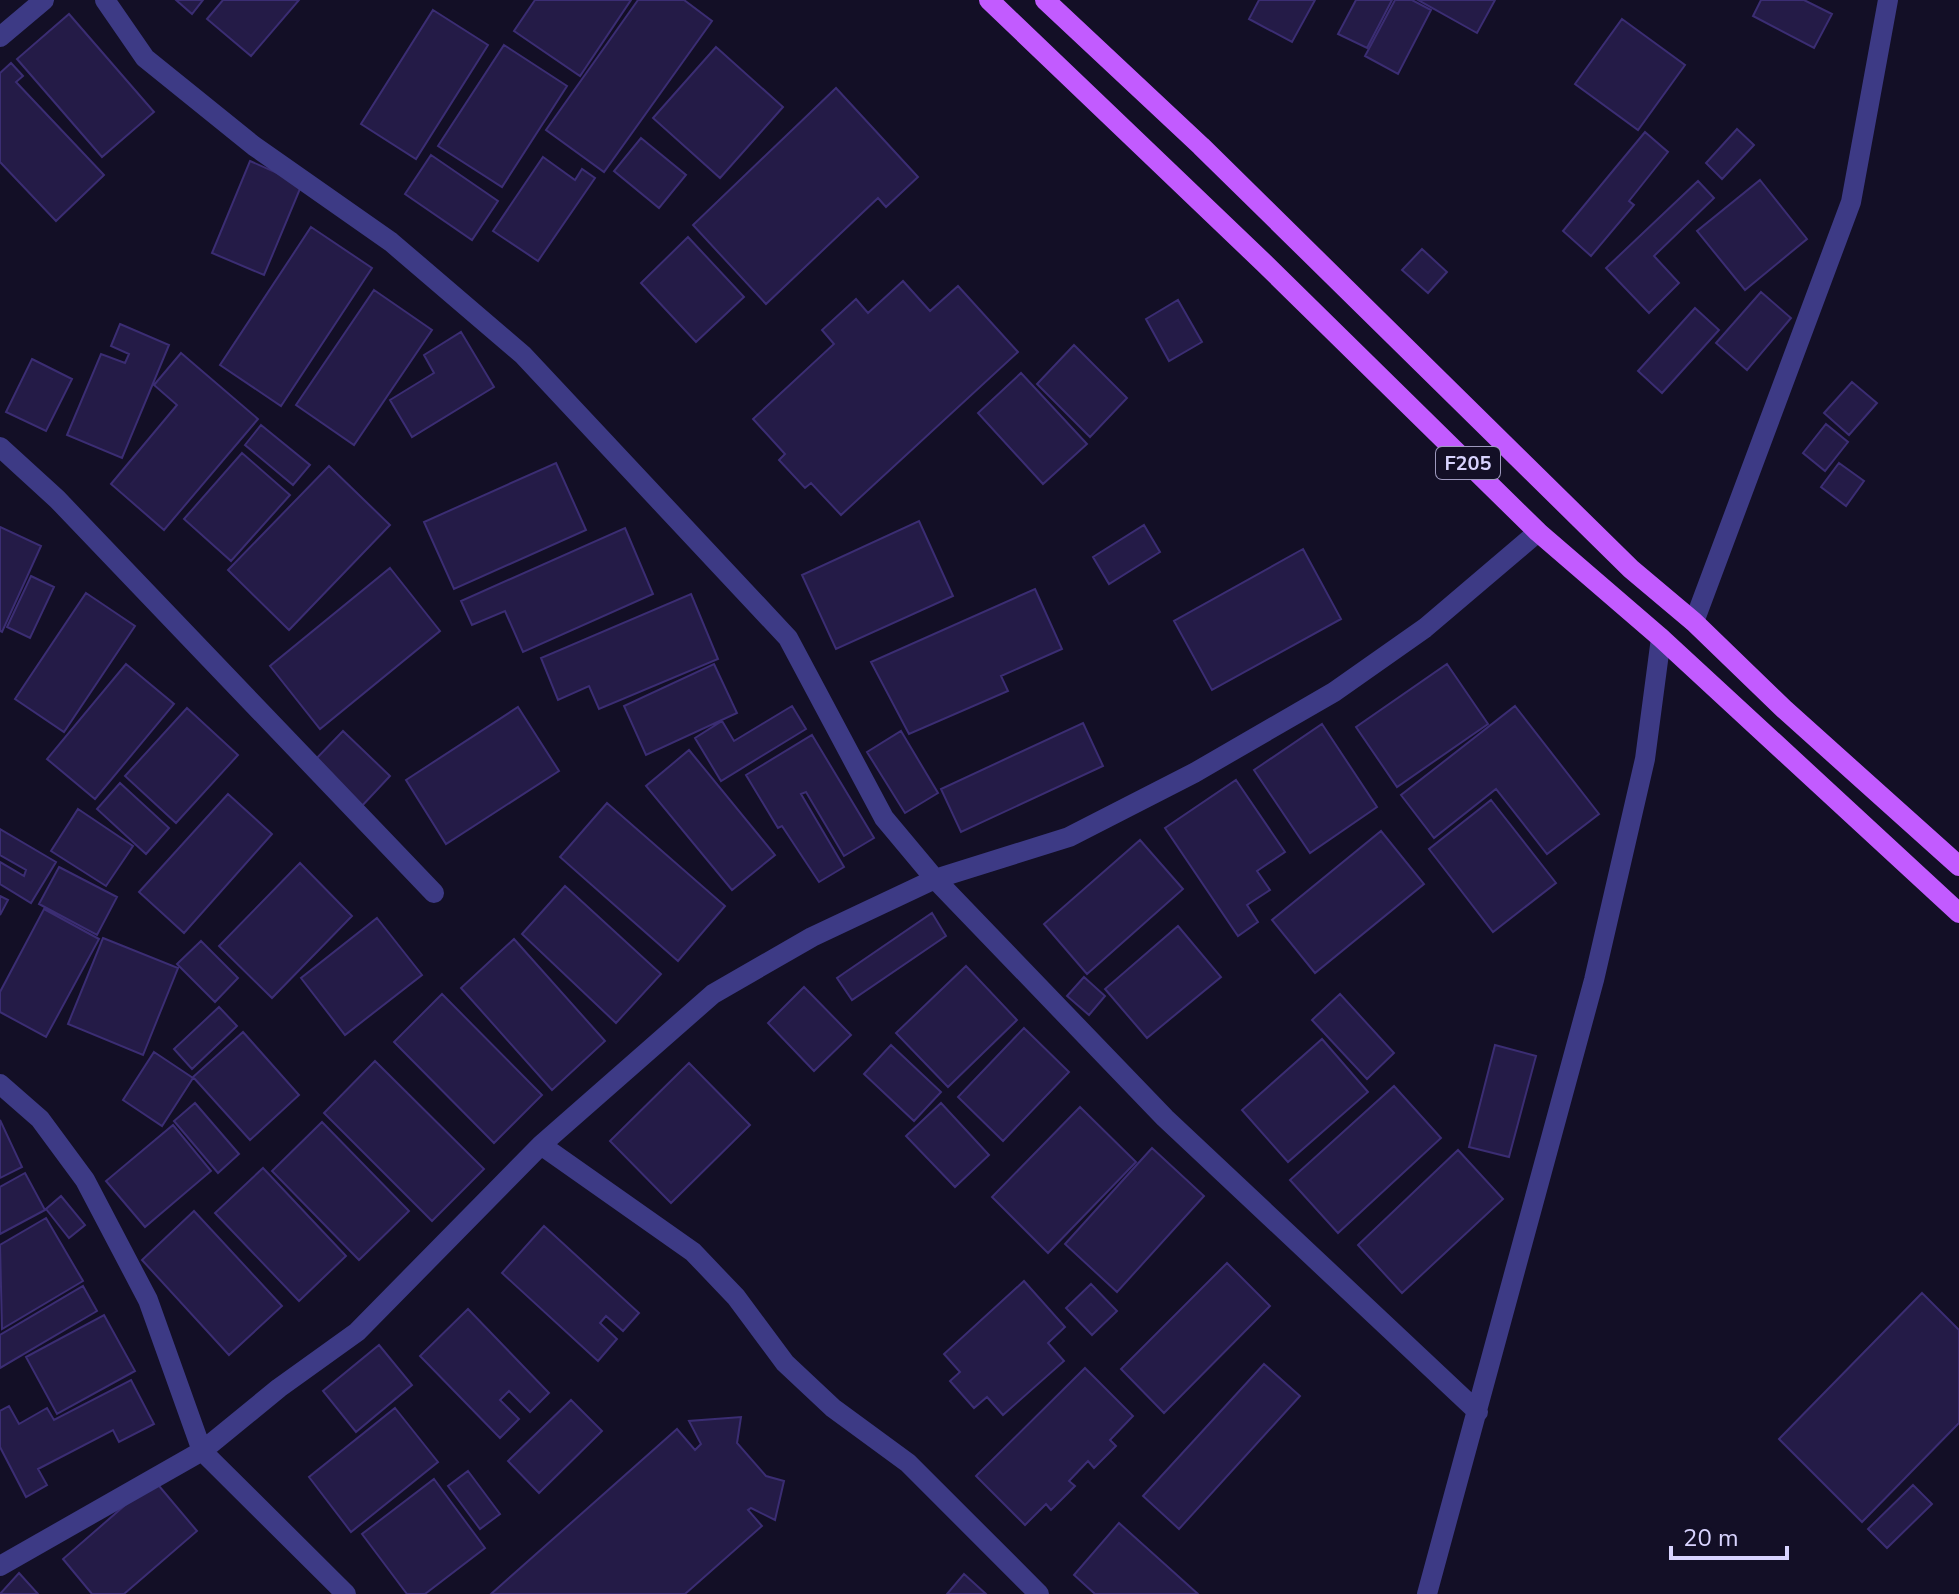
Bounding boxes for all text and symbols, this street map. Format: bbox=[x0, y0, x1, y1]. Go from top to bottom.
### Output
road number: F205 bbox=[1436, 447, 1500, 479]
scale bar bbox=[1671, 1510, 1787, 1560]
text: 20 m bbox=[1683, 1522, 1739, 1554]

